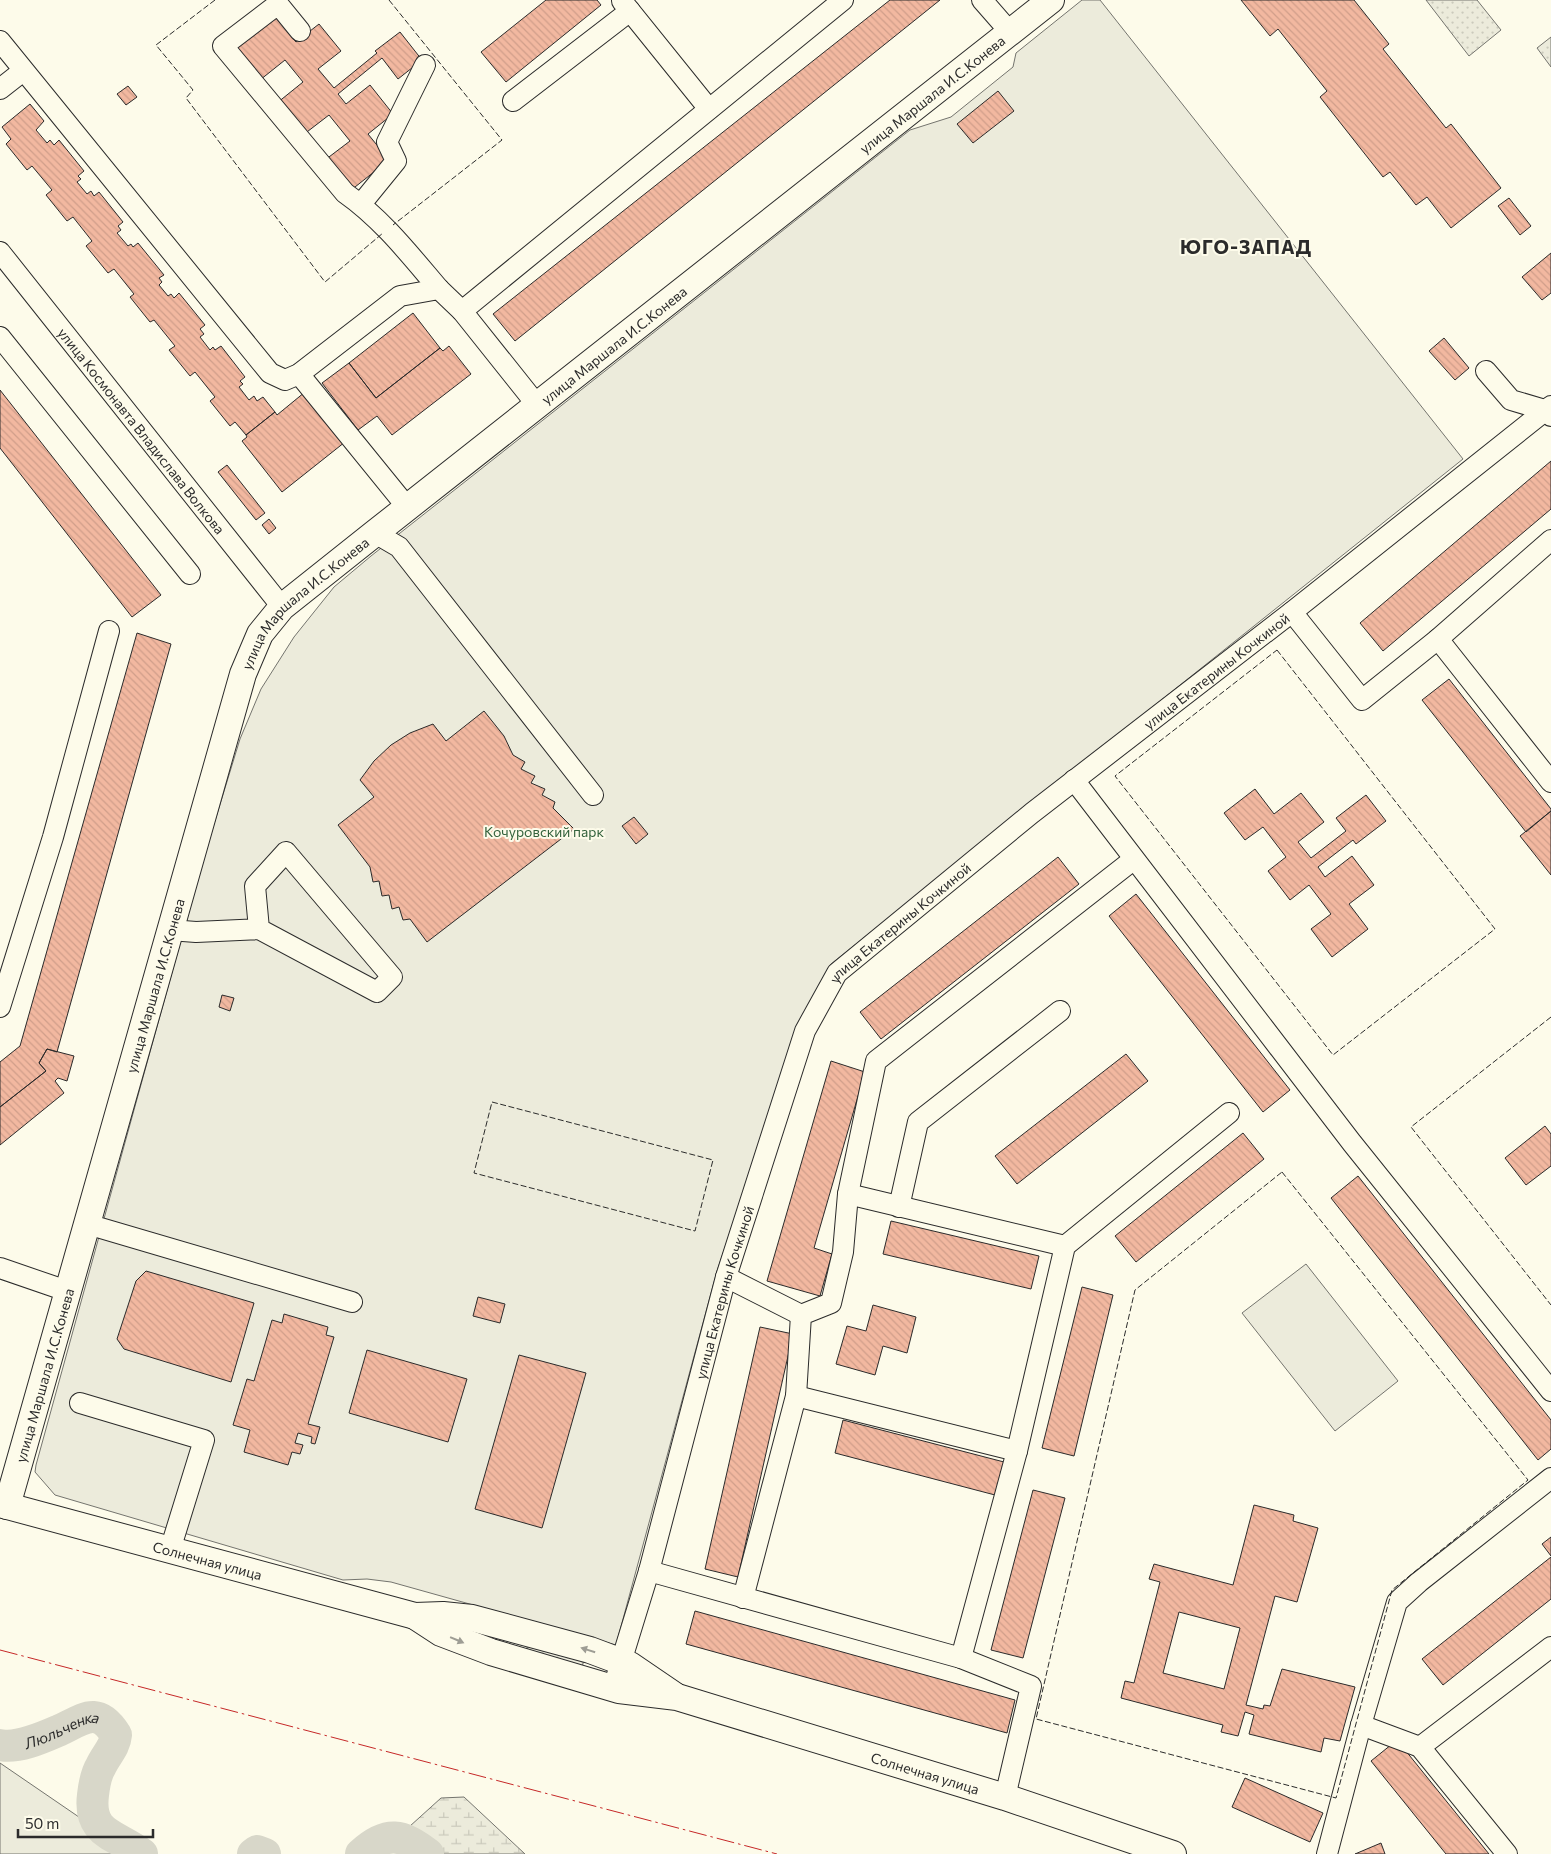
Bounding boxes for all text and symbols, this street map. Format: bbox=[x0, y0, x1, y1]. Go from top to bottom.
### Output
street label: улица Маршала И.С.Конева bbox=[856, 31, 1008, 157]
district label: ЮГО-ЗАПАД bbox=[1180, 235, 1312, 258]
street label: улица Маршала И.С.Конева bbox=[538, 282, 690, 407]
street label: улица Космонавта Владислава Волкова bbox=[55, 324, 229, 537]
street label: улица Маршала И.С.Конева bbox=[238, 533, 372, 672]
street label: улица Екатерины Кочкиной bbox=[1140, 609, 1292, 732]
park label: Кочуровский парк bbox=[484, 823, 604, 840]
street label: улица Екатерины Кочкиной bbox=[825, 859, 974, 986]
street label: улица Маршала И.С.Конева bbox=[122, 896, 187, 1075]
street label: улица Екатерины Кочкиной bbox=[691, 1203, 757, 1381]
street label: улица Маршала И.С.Конева bbox=[11, 1286, 77, 1464]
street label: Солнечная улица bbox=[151, 1537, 264, 1583]
one-way arrow bbox=[450, 1636, 464, 1644]
one-way arrow bbox=[581, 1645, 596, 1653]
water label: Люльченка bbox=[21, 1708, 101, 1752]
street label: Солнечная улица bbox=[869, 1748, 981, 1797]
scale bar bbox=[18, 1806, 152, 1838]
text: 50 m bbox=[25, 1814, 59, 1832]

